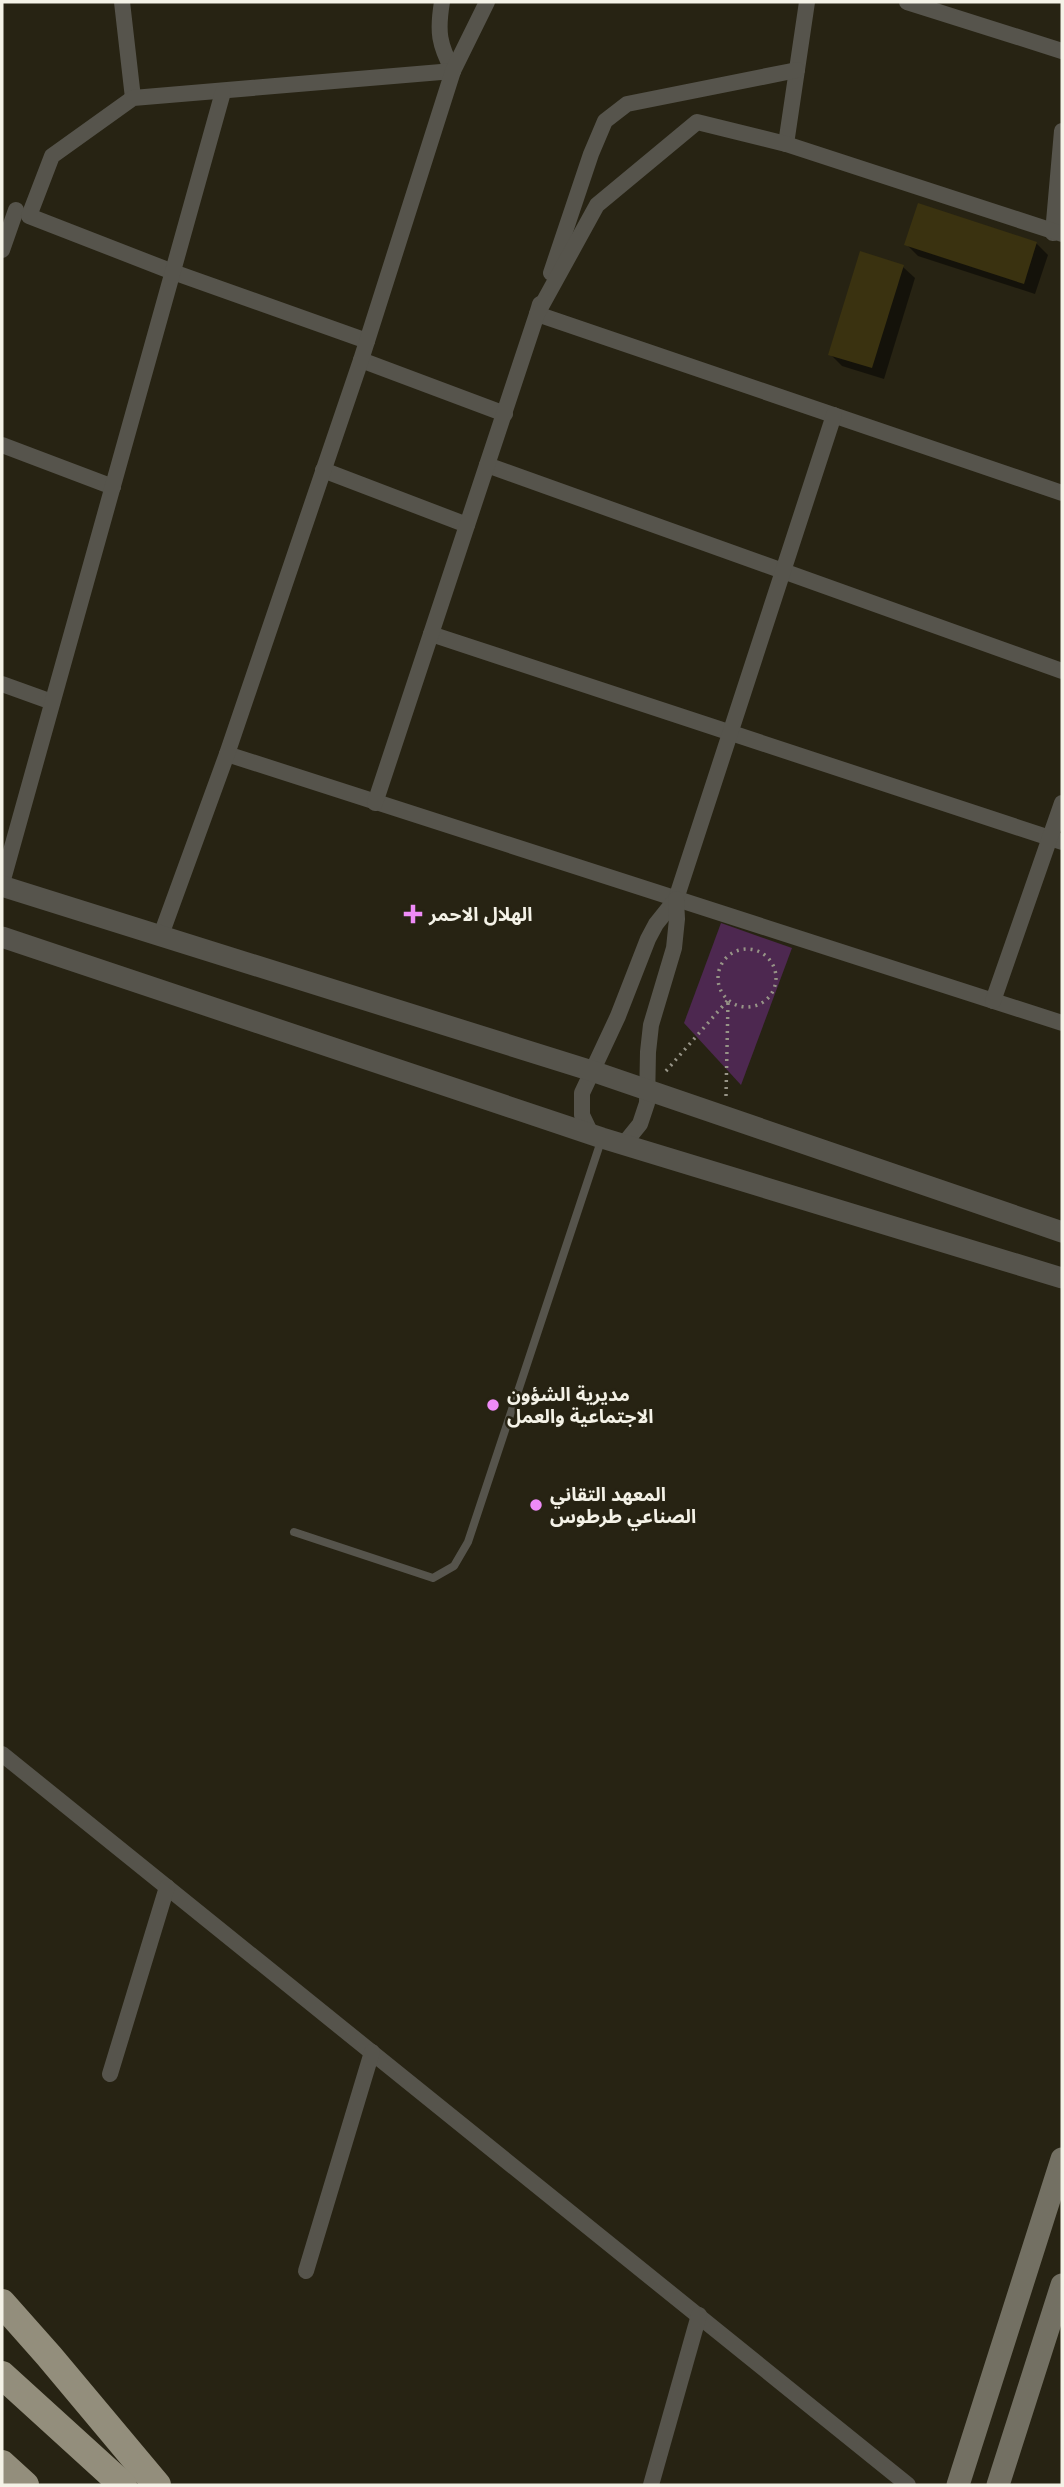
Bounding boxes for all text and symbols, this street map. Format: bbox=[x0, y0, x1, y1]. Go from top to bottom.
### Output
place label: الهلال الاحمر bbox=[428, 901, 532, 926]
marker: الهلال الاحمر bbox=[403, 904, 423, 924]
place label: مديرية الشؤون الاجتماعية والعمل bbox=[507, 1381, 654, 1428]
marker: مديرية الشؤون الاجتماعية والعمل bbox=[485, 1397, 501, 1413]
place label: المعهد التقاني الصناعي طرطوس bbox=[550, 1481, 696, 1531]
marker: المعهد التقاني الصناعي طرطوس bbox=[528, 1497, 544, 1513]

